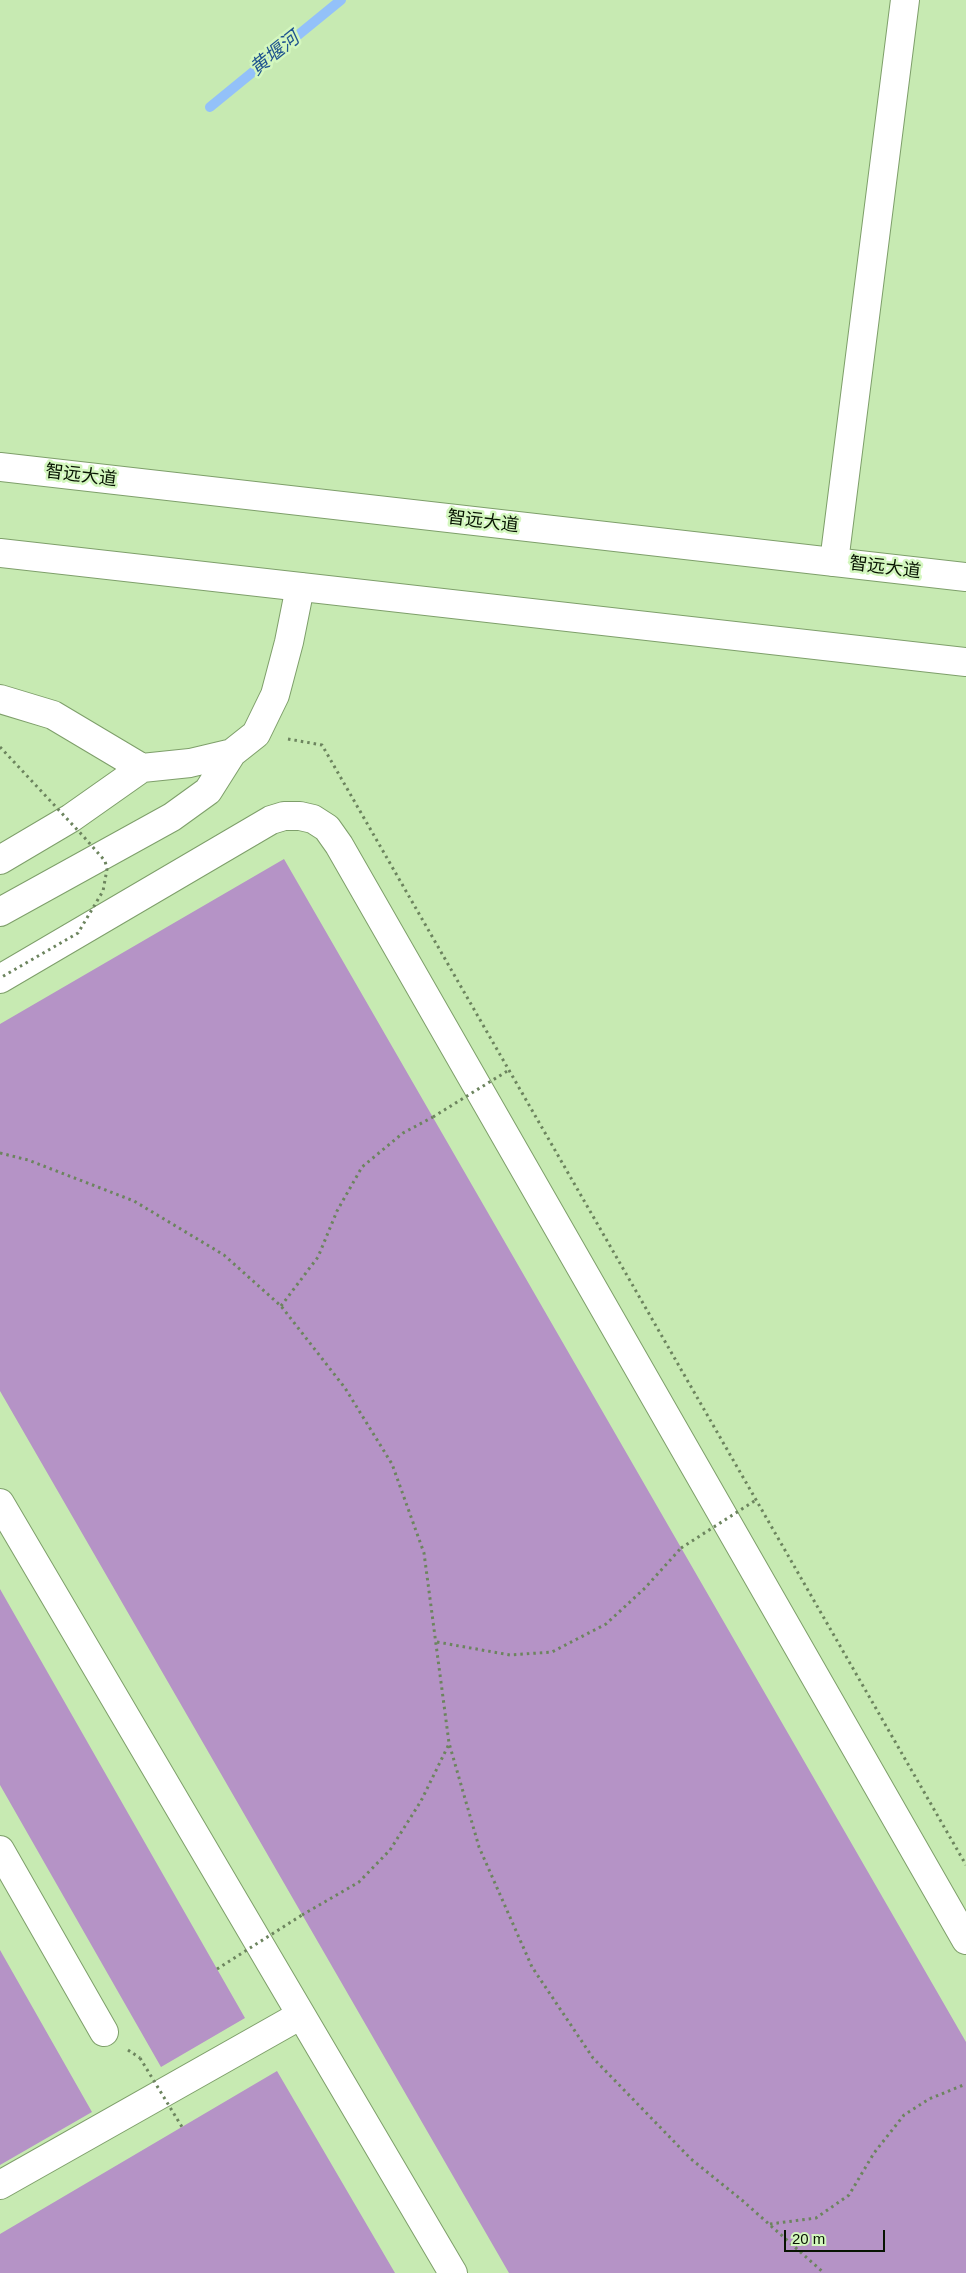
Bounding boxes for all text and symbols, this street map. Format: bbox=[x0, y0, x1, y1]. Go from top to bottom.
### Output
water label: 黄堰河 bbox=[246, 27, 304, 81]
street label: 智远大道 bbox=[44, 461, 118, 491]
street label: 智远大道 bbox=[446, 507, 520, 537]
street label: 智远大道 bbox=[848, 553, 922, 583]
scale bar bbox=[786, 2220, 887, 2252]
text: 20 m bbox=[792, 2230, 825, 2247]

